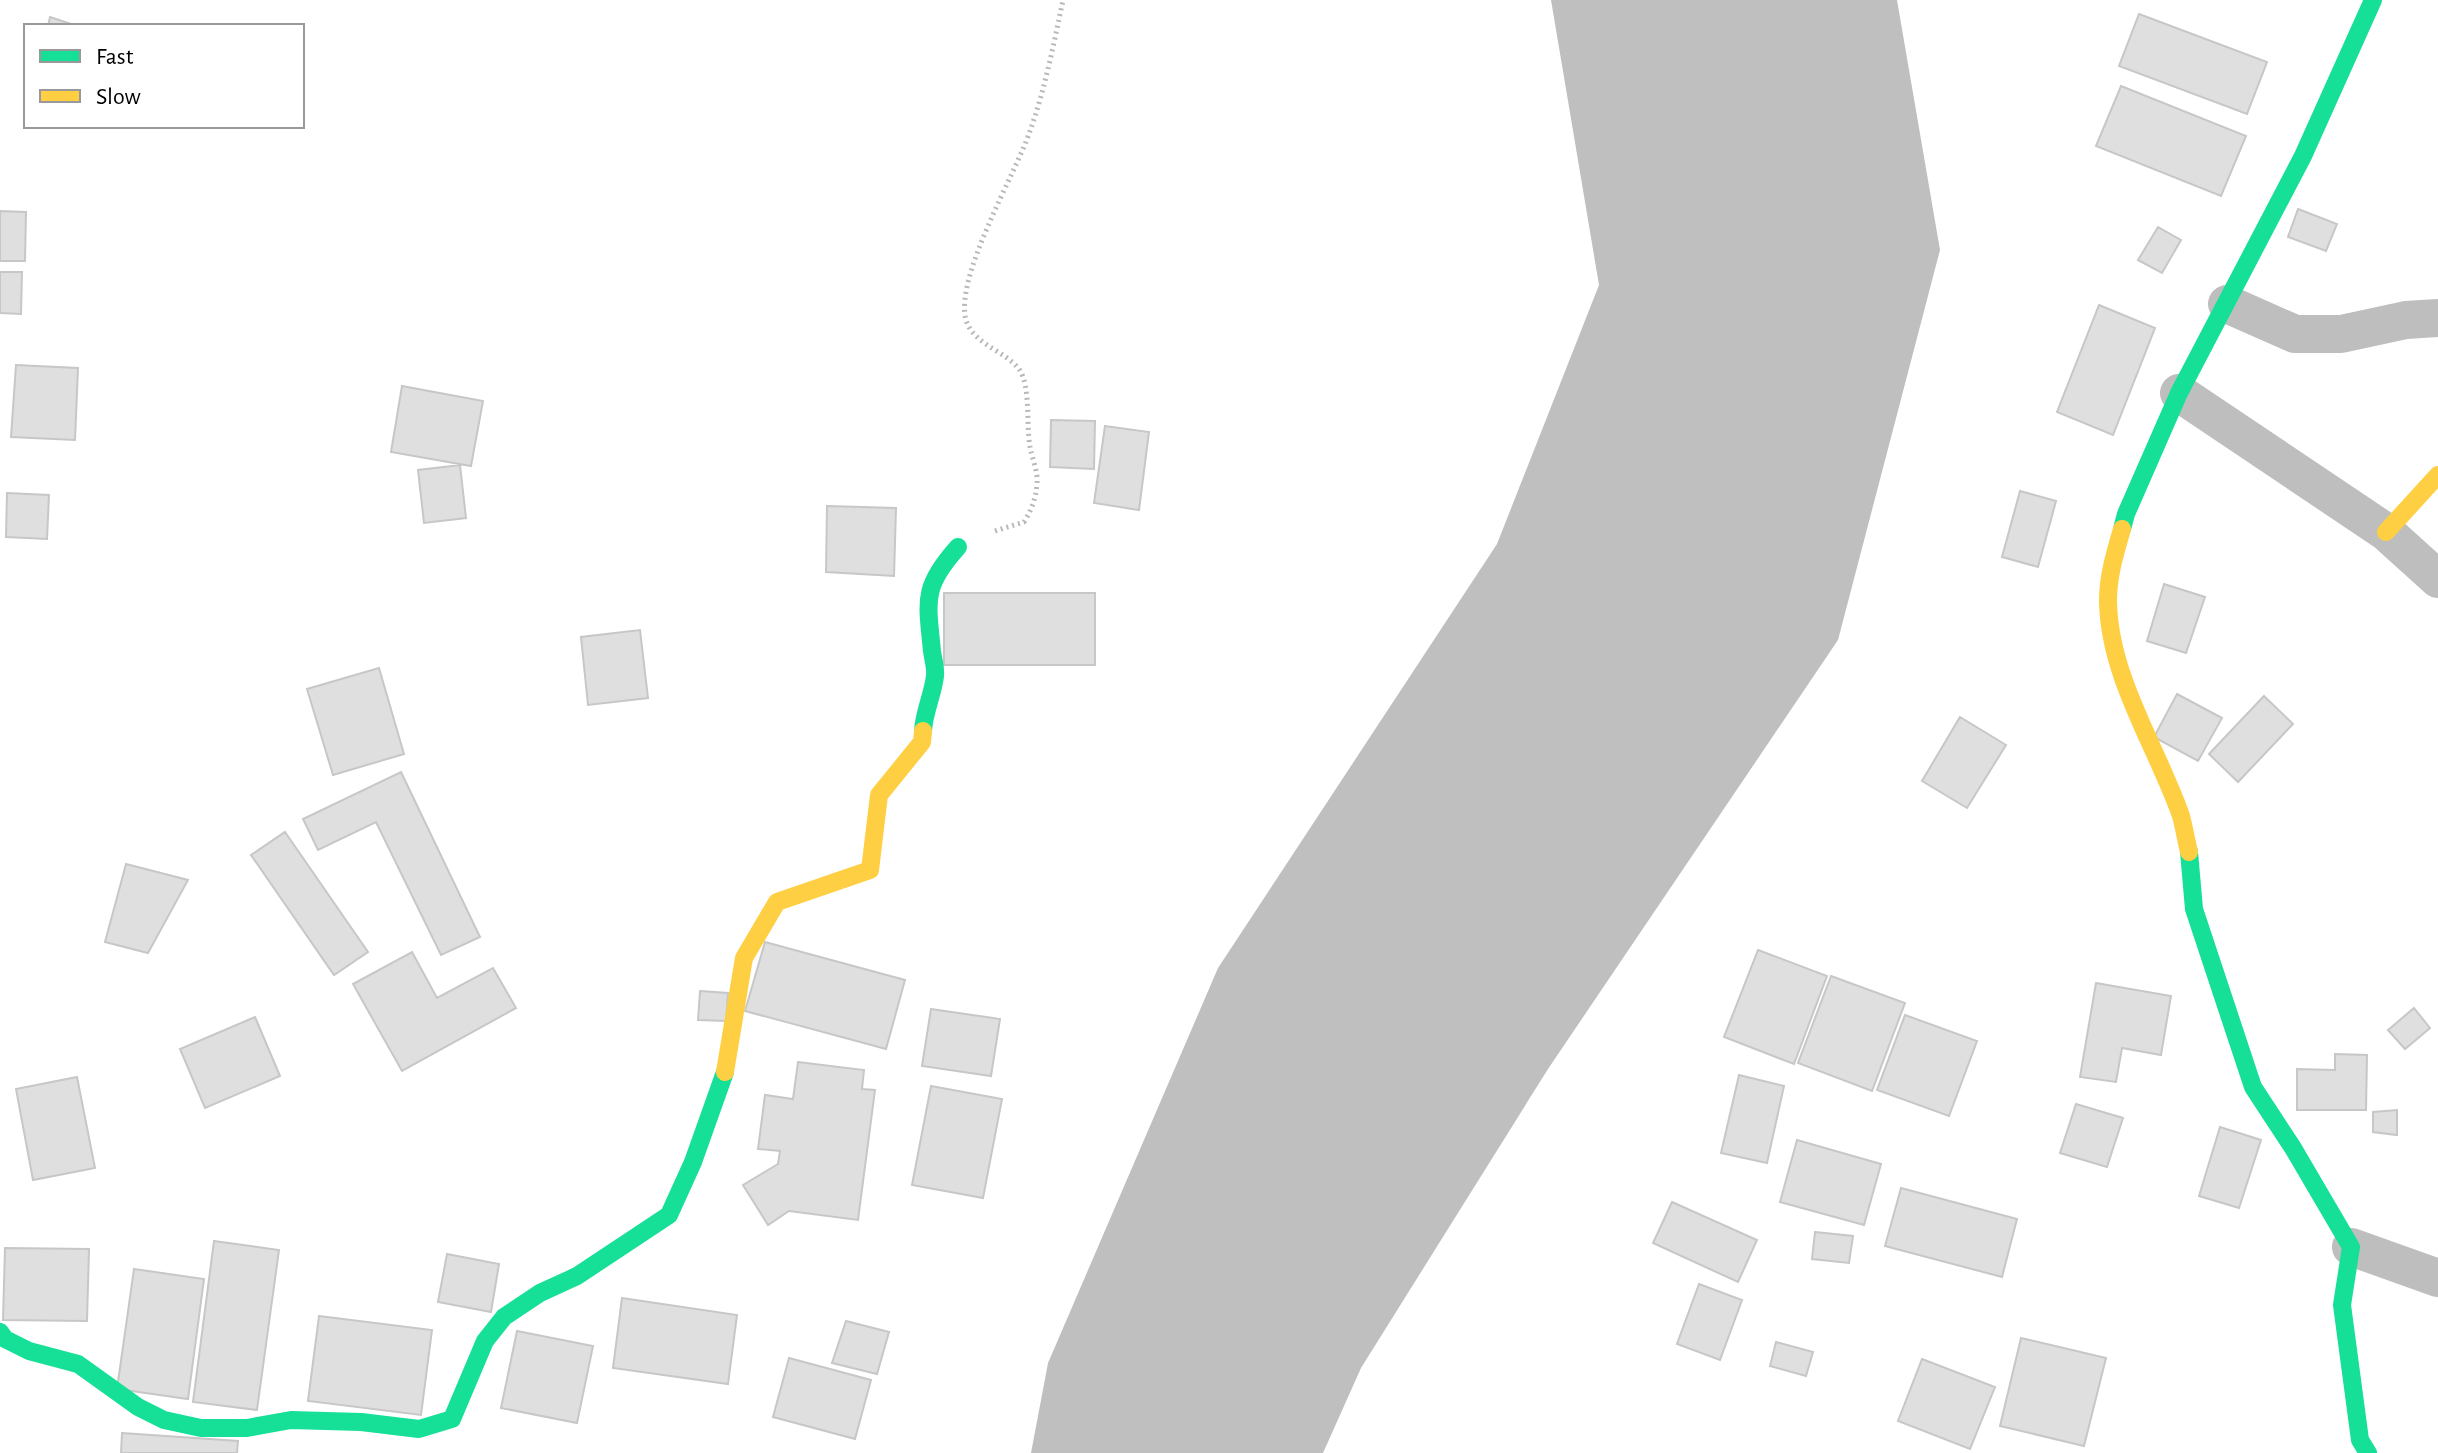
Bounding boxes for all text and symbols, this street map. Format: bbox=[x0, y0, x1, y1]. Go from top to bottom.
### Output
legend bbox=[24, 24, 304, 128]
text: Fast bbox=[96, 45, 134, 69]
text: Slow bbox=[96, 85, 141, 109]

